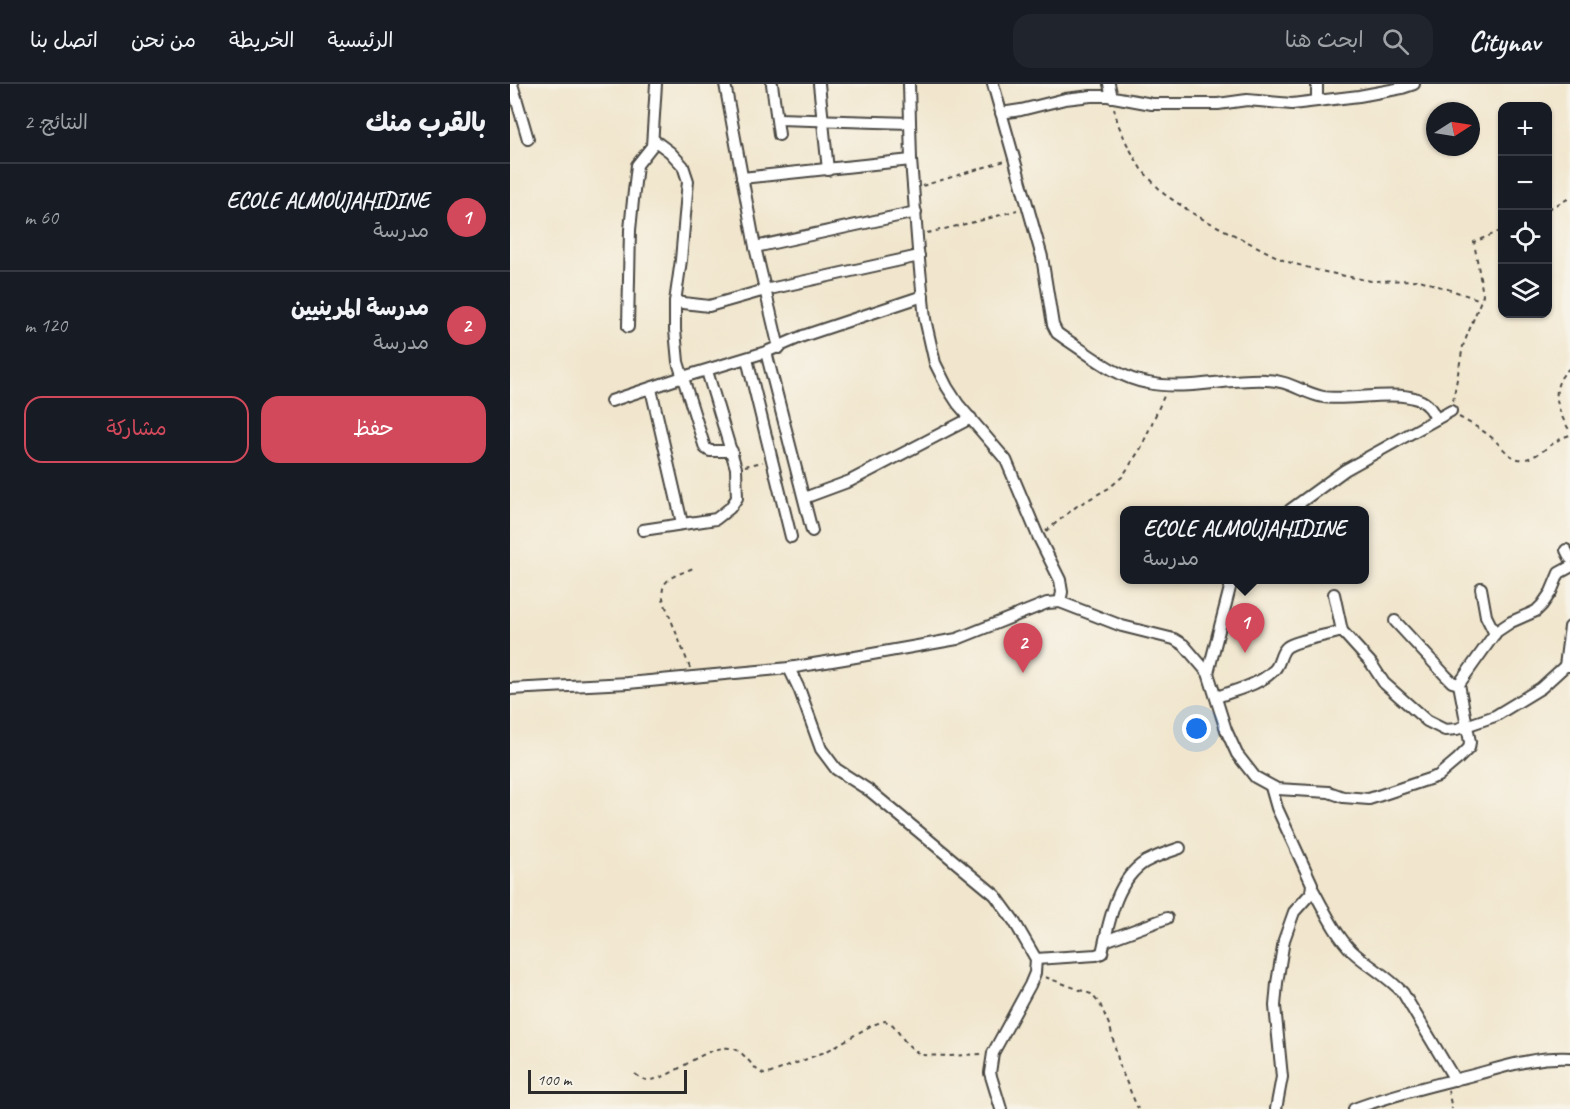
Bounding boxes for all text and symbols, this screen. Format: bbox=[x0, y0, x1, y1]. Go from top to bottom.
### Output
search box bbox=[1013, 14, 1433, 68]
text: Citynav bbox=[1469, 24, 1540, 59]
icon: search bbox=[1379, 25, 1412, 58]
text: ابحث هنا bbox=[1285, 26, 1364, 54]
text: اتصل بنا bbox=[30, 27, 98, 53]
text: من نحن bbox=[131, 27, 196, 53]
text: الخريطة bbox=[229, 27, 295, 53]
text: الرئيسية bbox=[328, 27, 393, 53]
north arrow bbox=[1426, 102, 1480, 156]
map controls bbox=[1498, 102, 1552, 318]
button: + bbox=[1498, 102, 1552, 156]
text: بالقرب منك bbox=[366, 106, 486, 139]
text: النتائج: 2 bbox=[24, 110, 88, 135]
button: − bbox=[1498, 156, 1552, 210]
text: ECOLE ALMOUJAHIDINE bbox=[226, 187, 429, 215]
text: 60 m bbox=[24, 205, 58, 230]
text: 1 bbox=[462, 205, 471, 230]
button: locate bbox=[1498, 210, 1552, 264]
text: مدرسة bbox=[373, 218, 429, 243]
button: layers bbox=[1498, 264, 1552, 318]
text: مدرسة المرينيين bbox=[291, 294, 429, 322]
text: 120 m bbox=[24, 313, 67, 338]
text: 2 bbox=[462, 313, 471, 338]
text: مدرسة bbox=[373, 330, 429, 355]
button: مشاركة bbox=[24, 396, 249, 463]
button: حفظ bbox=[261, 396, 486, 463]
popup bbox=[1120, 506, 1369, 584]
text: ECOLE ALMOUJAHIDINE bbox=[1143, 515, 1346, 543]
text: مدرسة bbox=[1143, 546, 1199, 571]
pin: 1 bbox=[1226, 604, 1264, 653]
pin: 2 bbox=[1004, 624, 1042, 673]
your location bbox=[1182, 714, 1211, 743]
scale bar bbox=[528, 1067, 687, 1094]
text: 100 m bbox=[537, 1070, 571, 1090]

